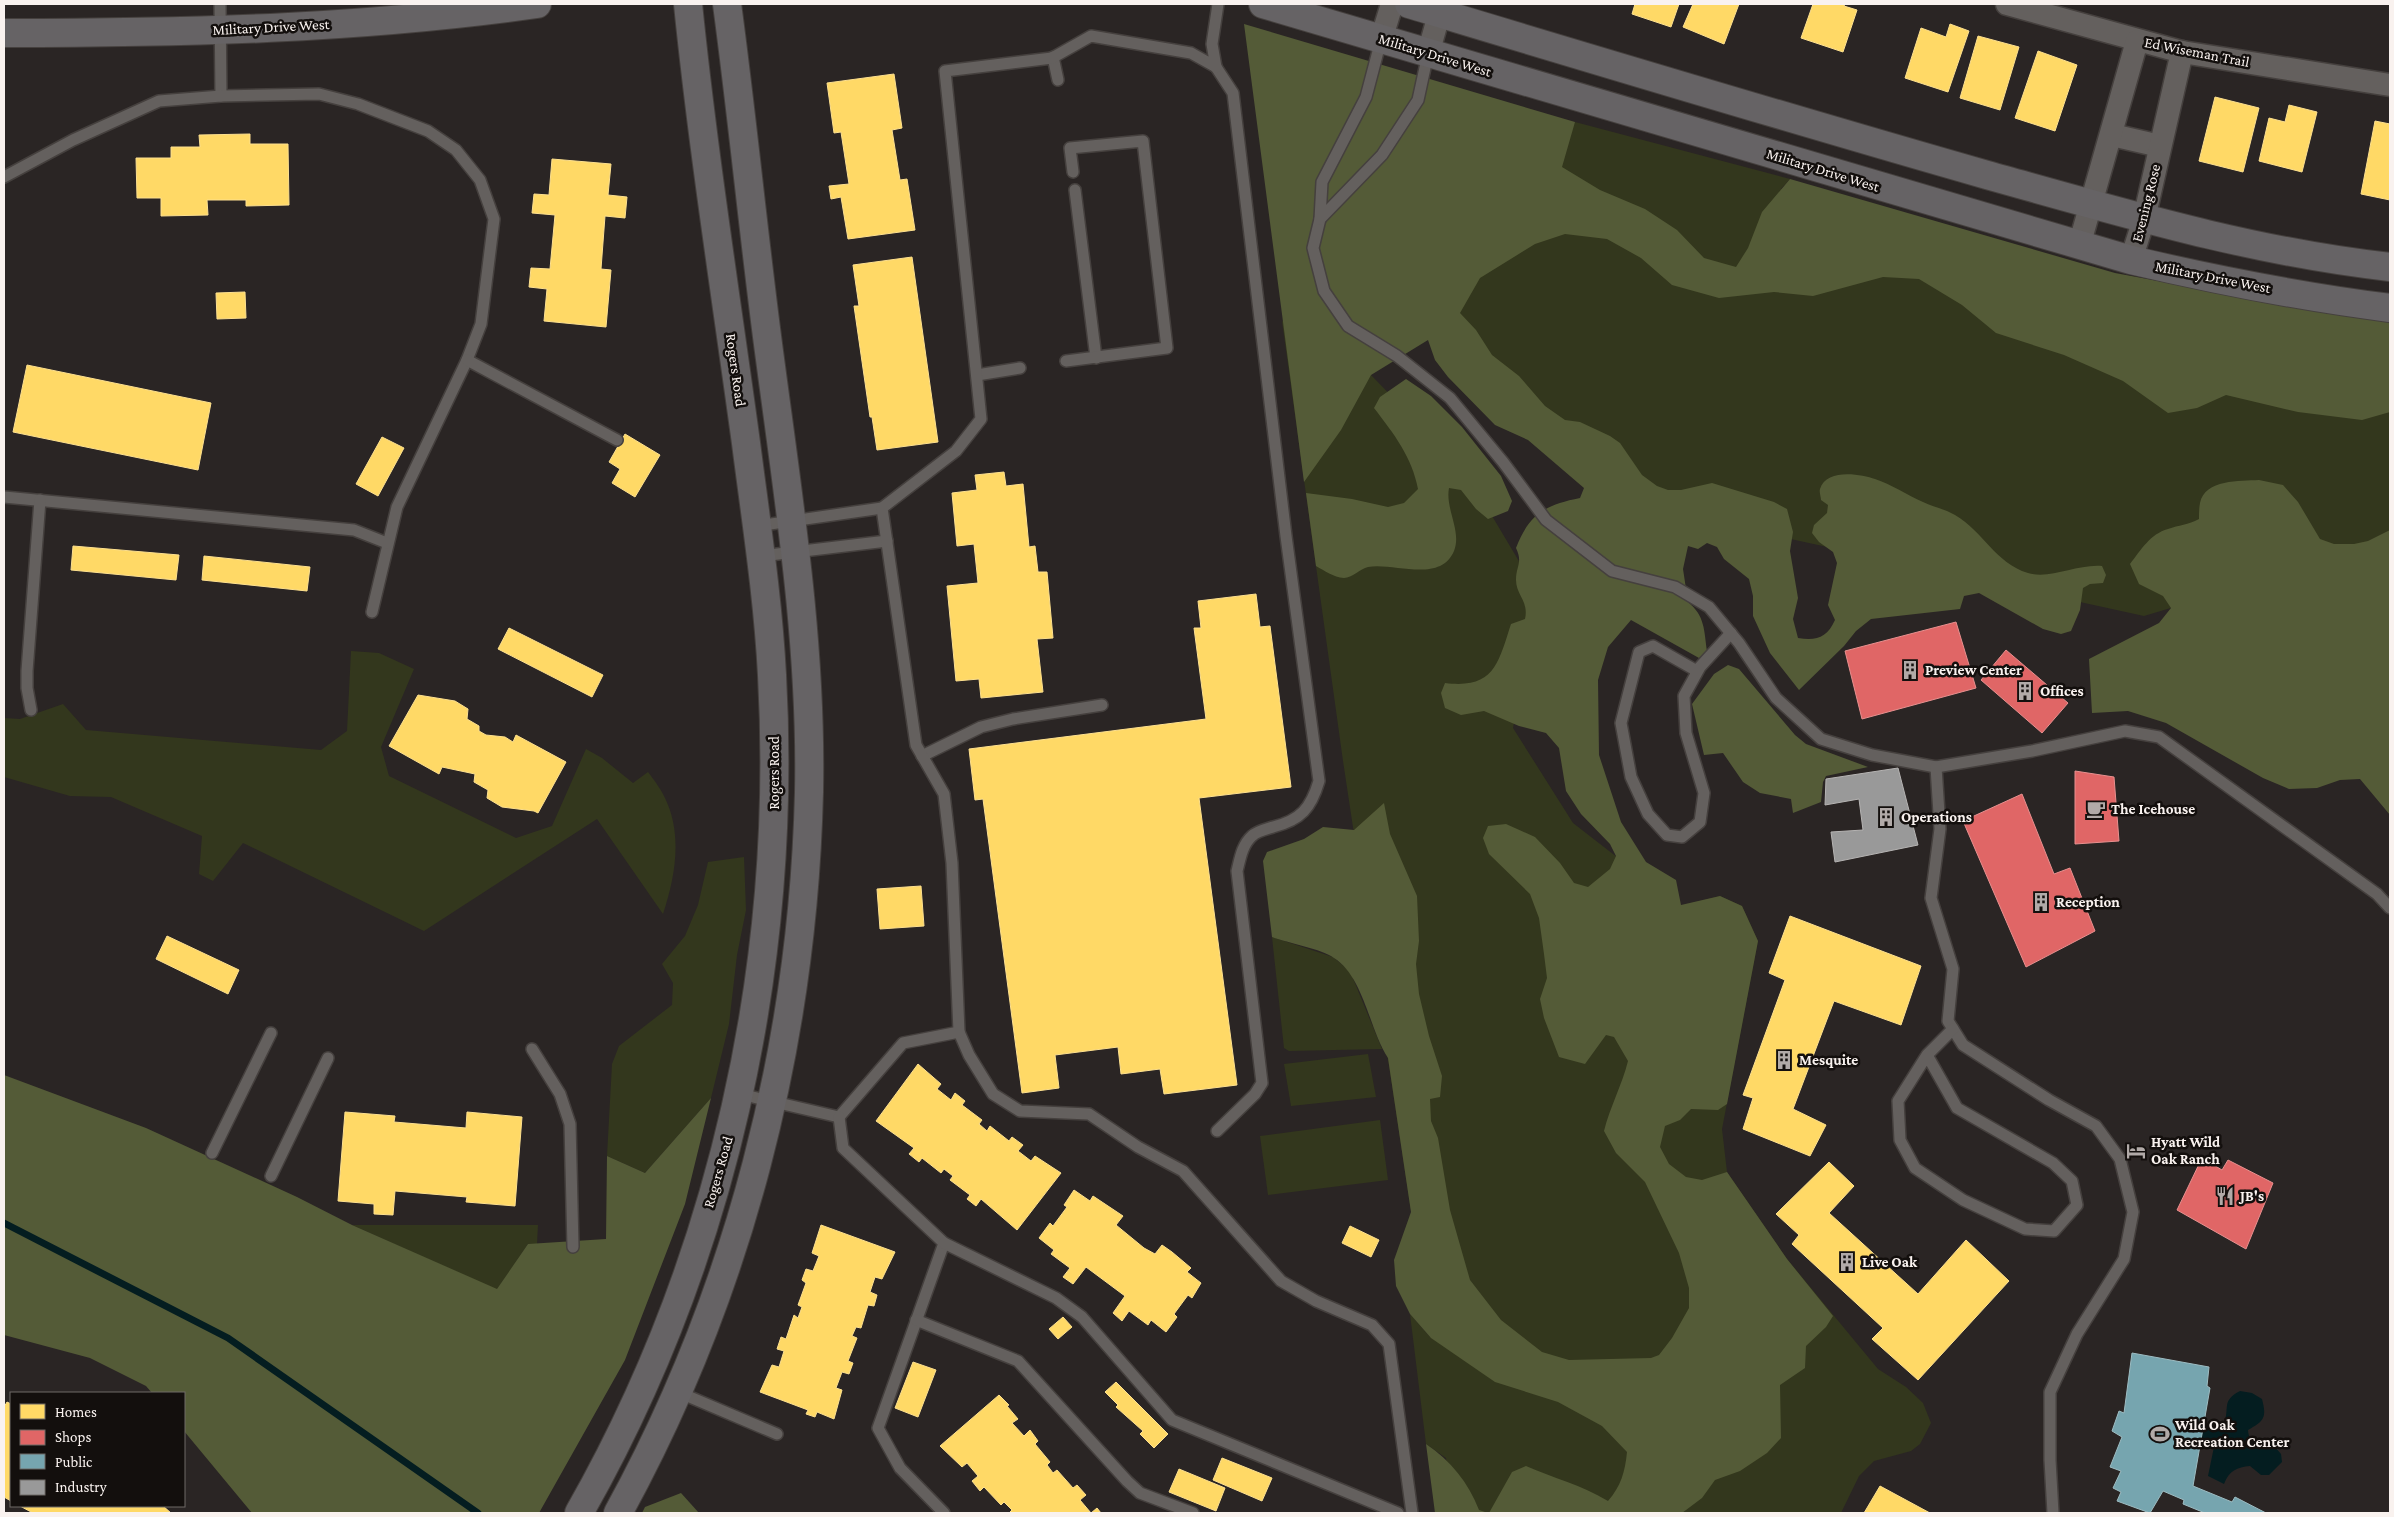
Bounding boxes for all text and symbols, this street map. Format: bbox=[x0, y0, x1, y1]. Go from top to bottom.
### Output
street label: Military Drive West bbox=[212, 16, 331, 39]
street label: Military Drive West bbox=[1376, 30, 1494, 81]
street label: Ed Wiseman Trail bbox=[2143, 34, 2251, 70]
street label: Military Drive West bbox=[1764, 145, 1882, 196]
street label: Evening Rose bbox=[2129, 162, 2164, 244]
street label: Military Drive West bbox=[2154, 258, 2273, 297]
street label: Rogers Road bbox=[722, 332, 749, 408]
building icon: Preview Center bbox=[1899, 659, 1921, 681]
place label: Preview Center bbox=[1925, 662, 2022, 678]
building icon: Offices bbox=[2014, 680, 2036, 702]
place label: Offices bbox=[2040, 683, 2084, 699]
street label: Rogers Road bbox=[766, 736, 783, 810]
cafe icon: The Icehouse bbox=[2085, 798, 2107, 820]
place label: The Icehouse bbox=[2111, 801, 2195, 817]
building icon: Operations bbox=[1875, 806, 1897, 828]
place label: Operations bbox=[1901, 809, 1972, 825]
building icon: Reception bbox=[2030, 891, 2052, 913]
place label: Reception bbox=[2056, 894, 2120, 910]
building icon: Mesquite bbox=[1773, 1049, 1795, 1071]
place label: Mesquite bbox=[1799, 1052, 1858, 1068]
street label: Rogers Road bbox=[700, 1134, 737, 1210]
place label: Hyatt Wild Oak Ranch bbox=[2151, 1134, 2221, 1167]
hotel icon: Hyatt Wild Oak Ranch bbox=[2125, 1140, 2147, 1162]
restaurant icon: JB's bbox=[2214, 1185, 2236, 1207]
place label: JB's bbox=[2238, 1188, 2264, 1204]
building icon: Live Oak bbox=[1836, 1251, 1858, 1273]
place label: Live Oak bbox=[1862, 1254, 1918, 1270]
legend bbox=[10, 1392, 185, 1507]
text: Homes bbox=[55, 1404, 97, 1420]
place label: Wild Oak Recreation Center bbox=[2174, 1417, 2289, 1450]
sports icon: Wild Oak Recreation Center bbox=[2149, 1423, 2171, 1445]
text: Shops bbox=[55, 1429, 91, 1446]
text: Public bbox=[55, 1454, 93, 1470]
text: Industry bbox=[55, 1479, 107, 1496]

